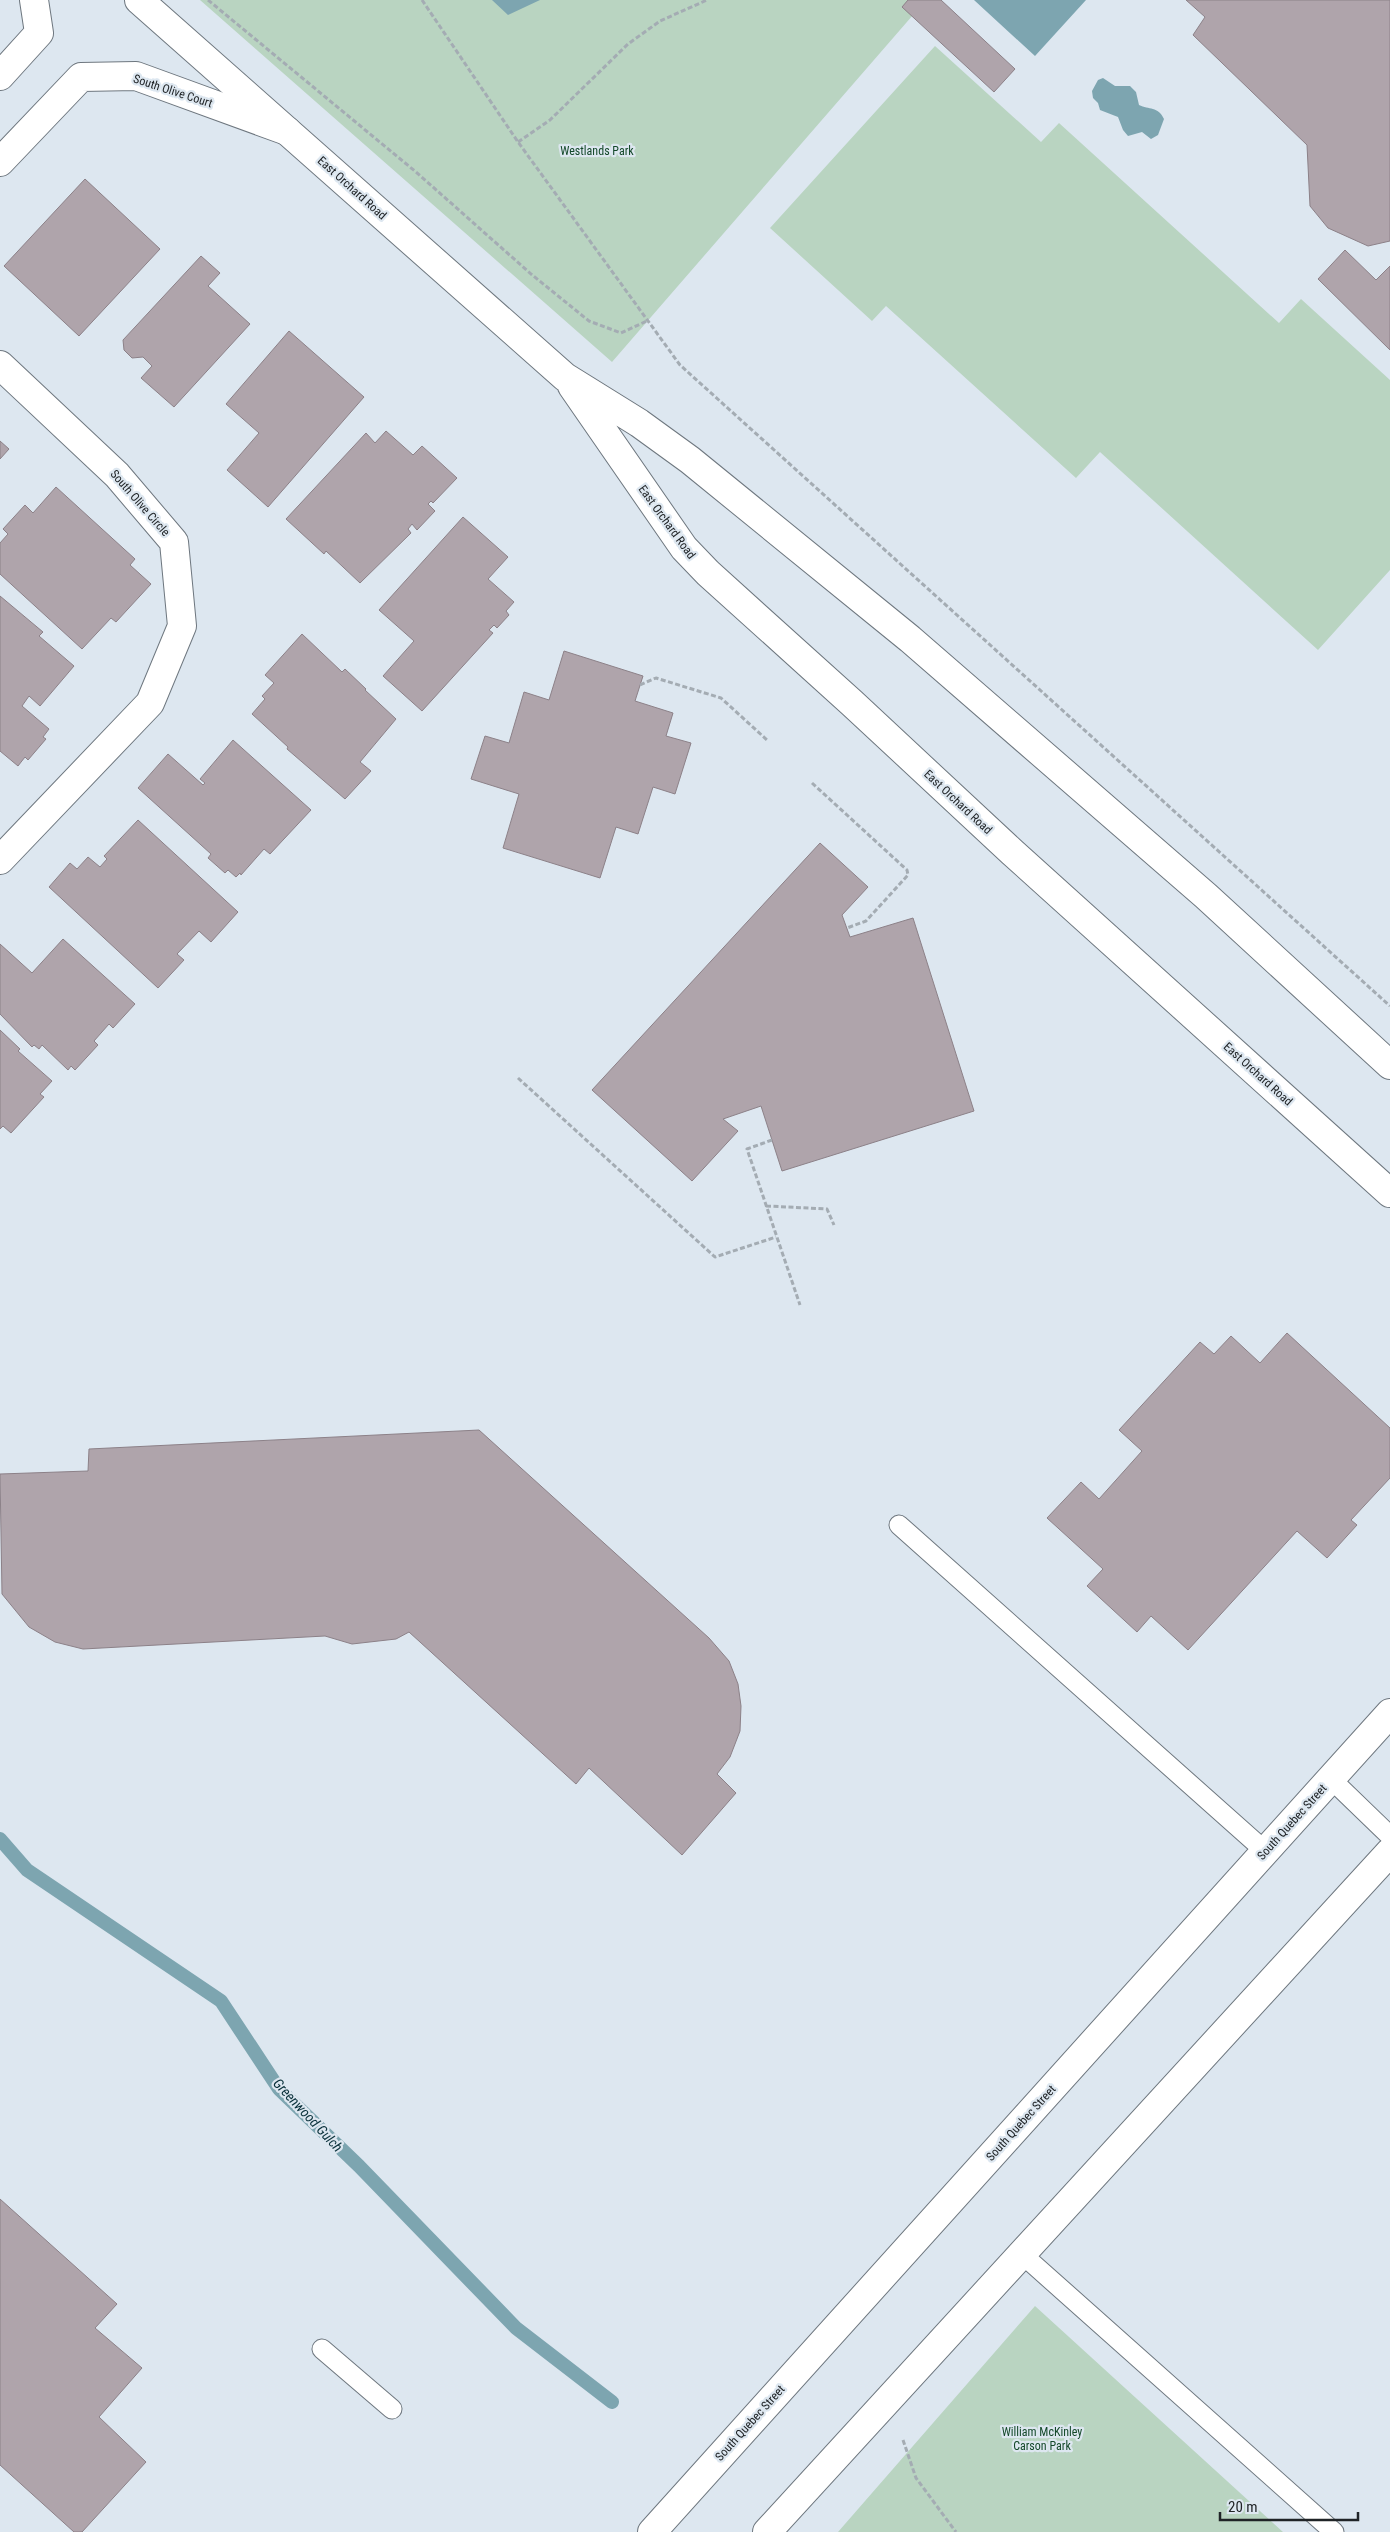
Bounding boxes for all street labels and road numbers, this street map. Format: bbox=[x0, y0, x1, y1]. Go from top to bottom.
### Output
street label: South Olive Court bbox=[132, 72, 215, 111]
street label: East Orchard Road bbox=[315, 153, 389, 223]
street label: South Olive Circle bbox=[107, 467, 173, 539]
street label: East Orchard Road bbox=[636, 482, 698, 562]
street label: East Orchard Road bbox=[921, 767, 995, 837]
street label: East Orchard Road bbox=[1221, 1039, 1295, 1109]
street label: South Quebec Street bbox=[1254, 1781, 1330, 1863]
street label: South Quebec Street bbox=[983, 2082, 1059, 2164]
street label: South Quebec Street bbox=[712, 2382, 788, 2464]

